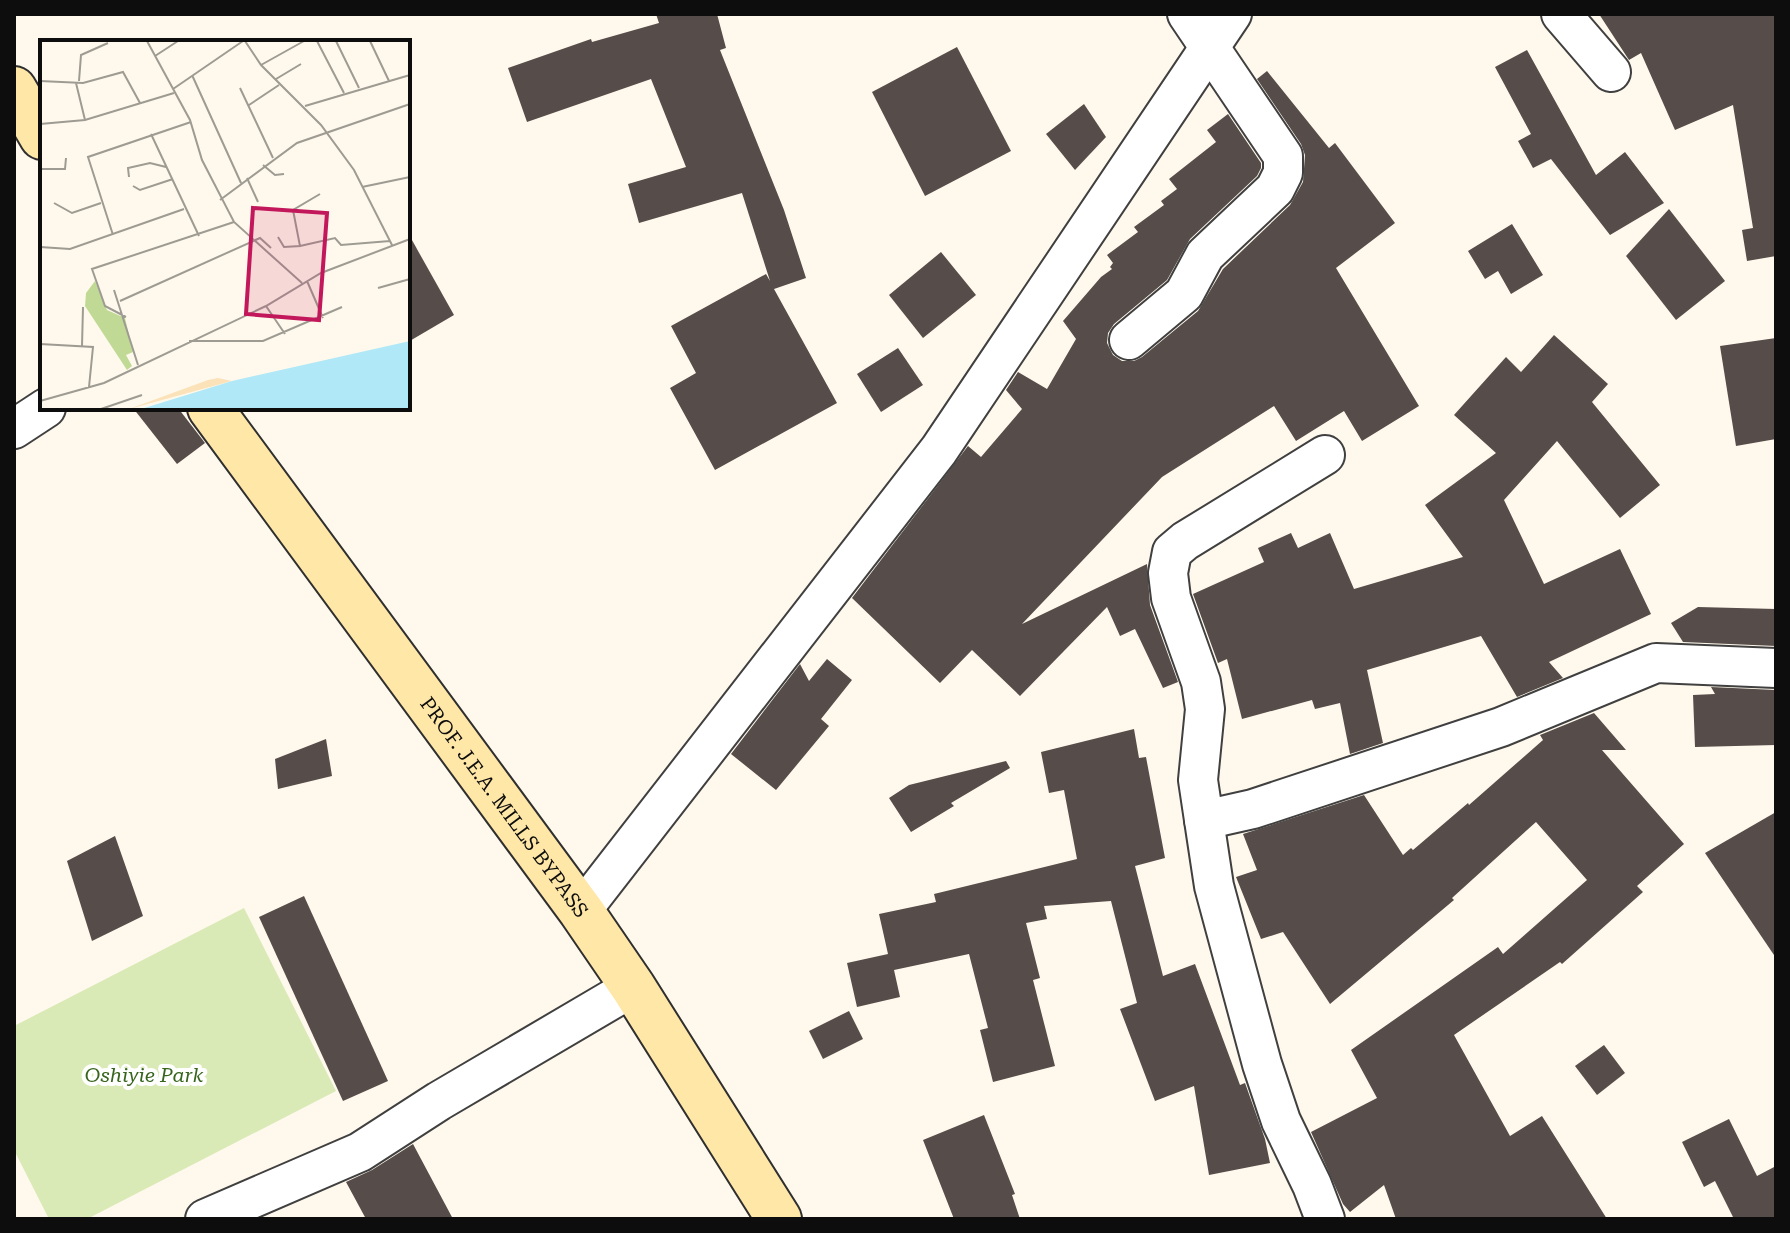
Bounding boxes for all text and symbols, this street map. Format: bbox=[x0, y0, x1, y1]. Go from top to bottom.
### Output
inset map bbox=[40, 40, 410, 410]
street label: PROF. J.E.A. MILLS BYPASS bbox=[415, 692, 594, 922]
park label: Oshiyie Park bbox=[85, 1063, 203, 1087]

